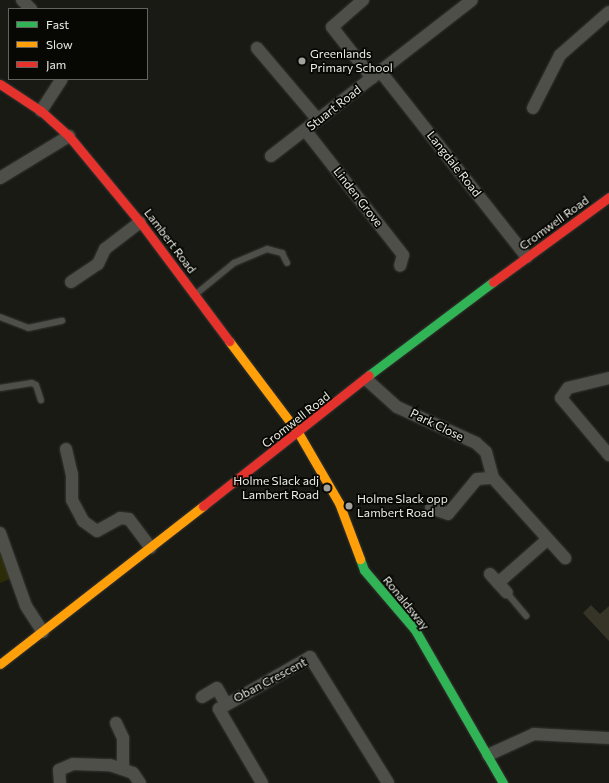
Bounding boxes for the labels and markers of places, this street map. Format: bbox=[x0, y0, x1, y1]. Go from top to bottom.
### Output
place label: Greenlands Primary School bbox=[310, 47, 393, 75]
marker: Greenlands Primary School bbox=[297, 56, 307, 66]
place label: Holme Slack adj Lambert Road bbox=[233, 474, 319, 502]
marker: Holme Slack adj Lambert Road bbox=[322, 483, 332, 493]
place label: Holme Slack opp Lambert Road bbox=[357, 492, 448, 520]
marker: Holme Slack opp Lambert Road bbox=[344, 501, 354, 511]

